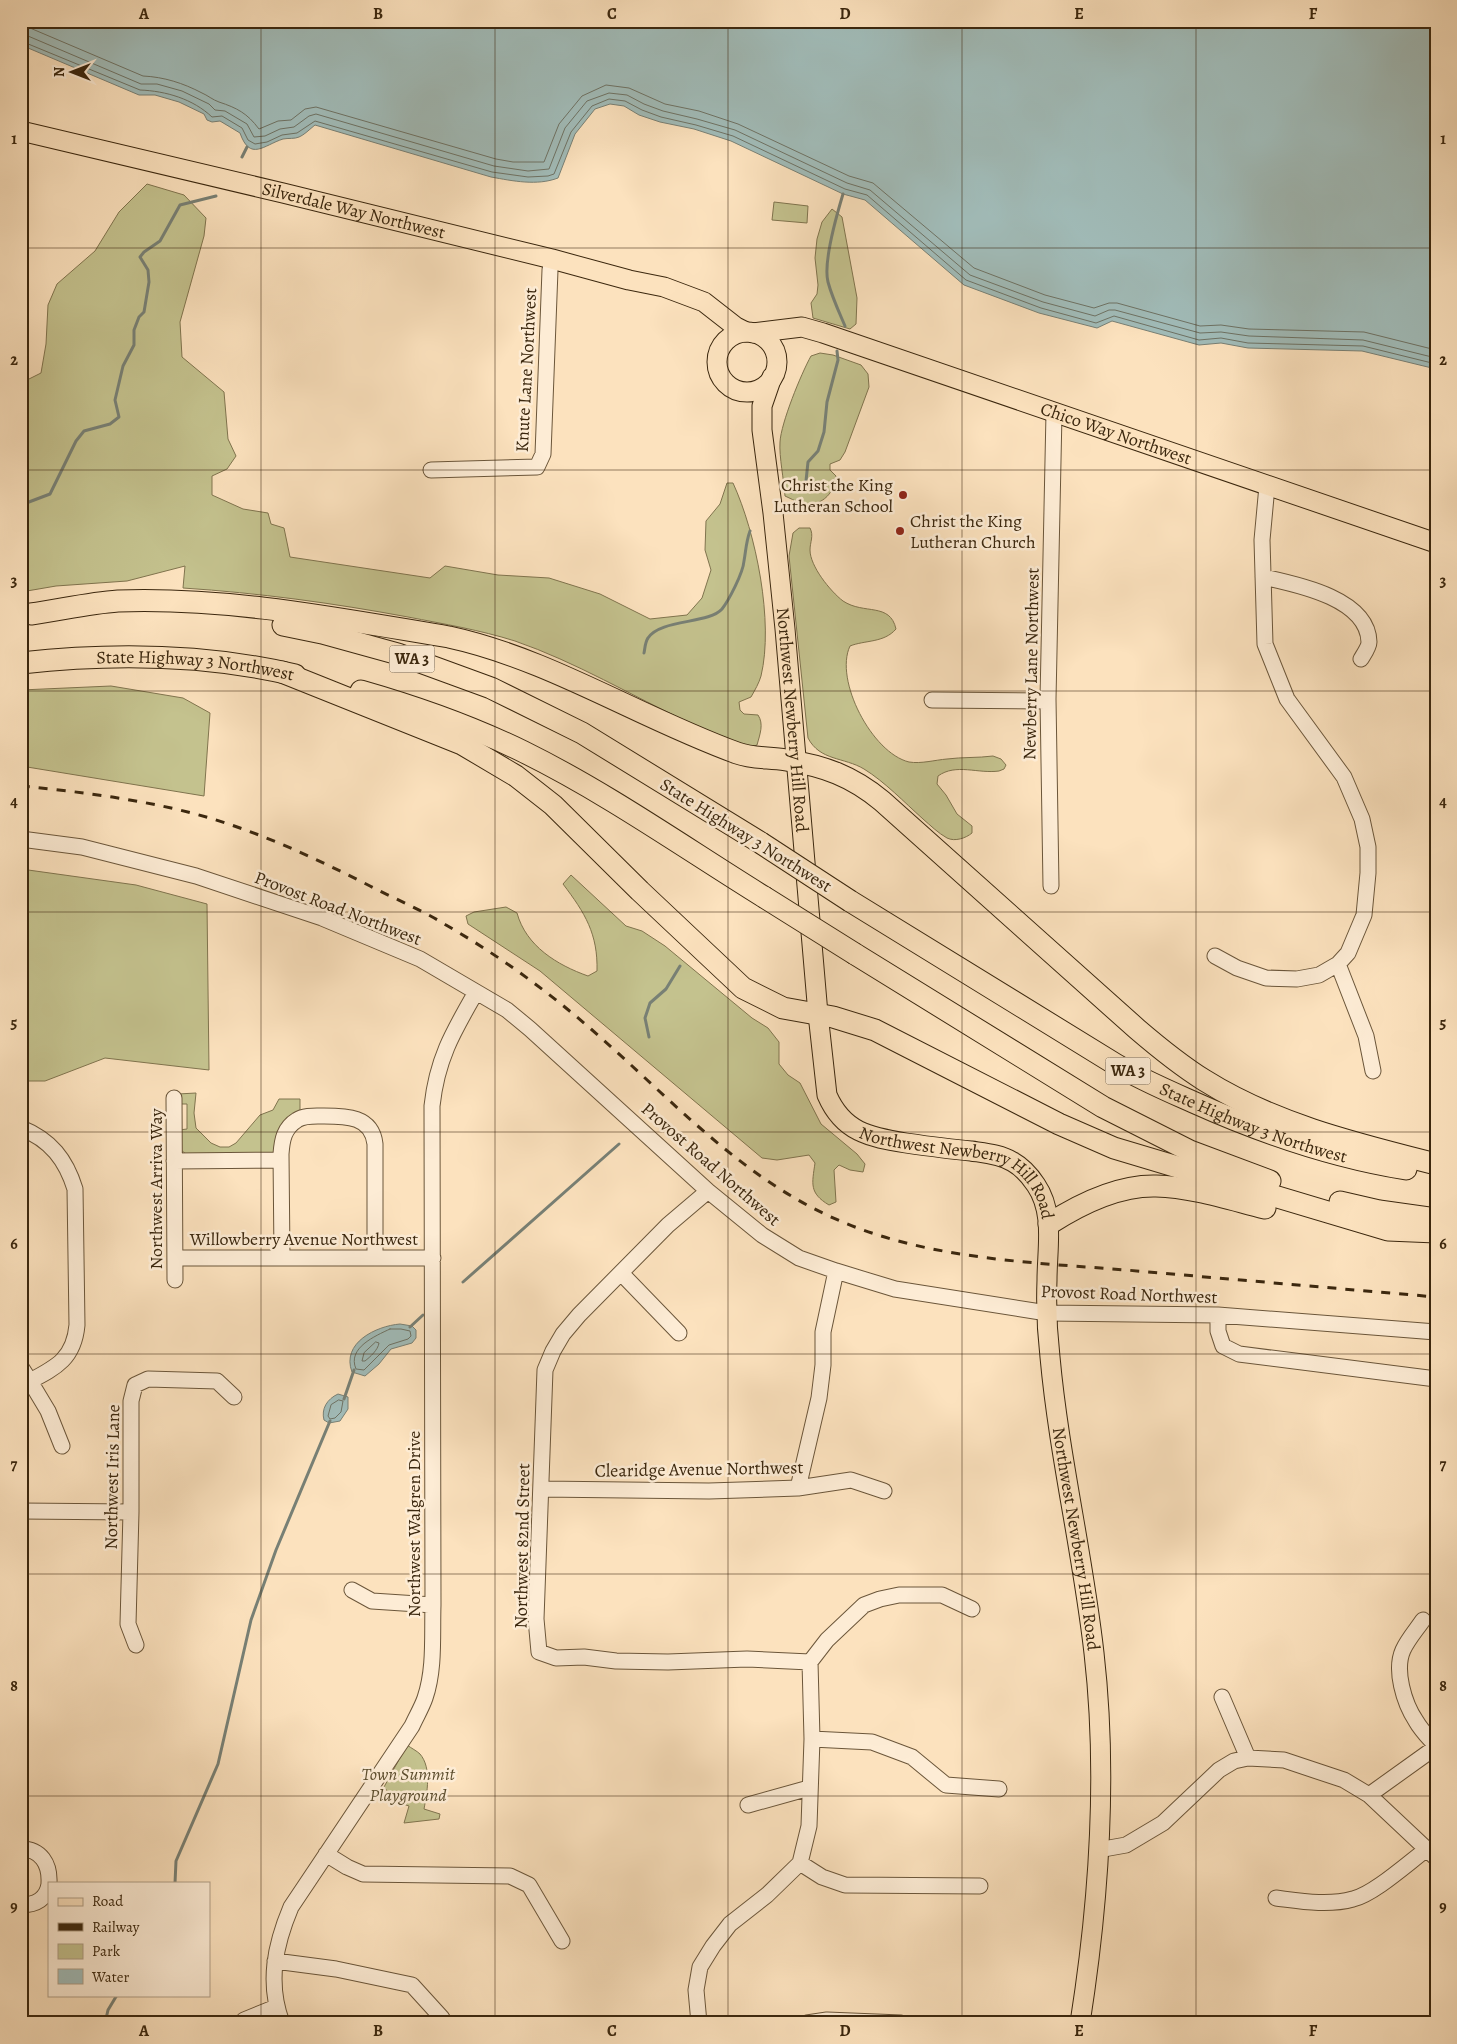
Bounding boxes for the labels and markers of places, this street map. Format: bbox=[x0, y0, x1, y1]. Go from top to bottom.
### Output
place label: Christ the King Lutheran School bbox=[773, 473, 894, 518]
marker: Christ the King Lutheran School bbox=[897, 489, 909, 501]
place label: Christ the King Lutheran Church bbox=[910, 509, 1036, 554]
marker: Christ the King Lutheran Church bbox=[894, 525, 906, 537]

